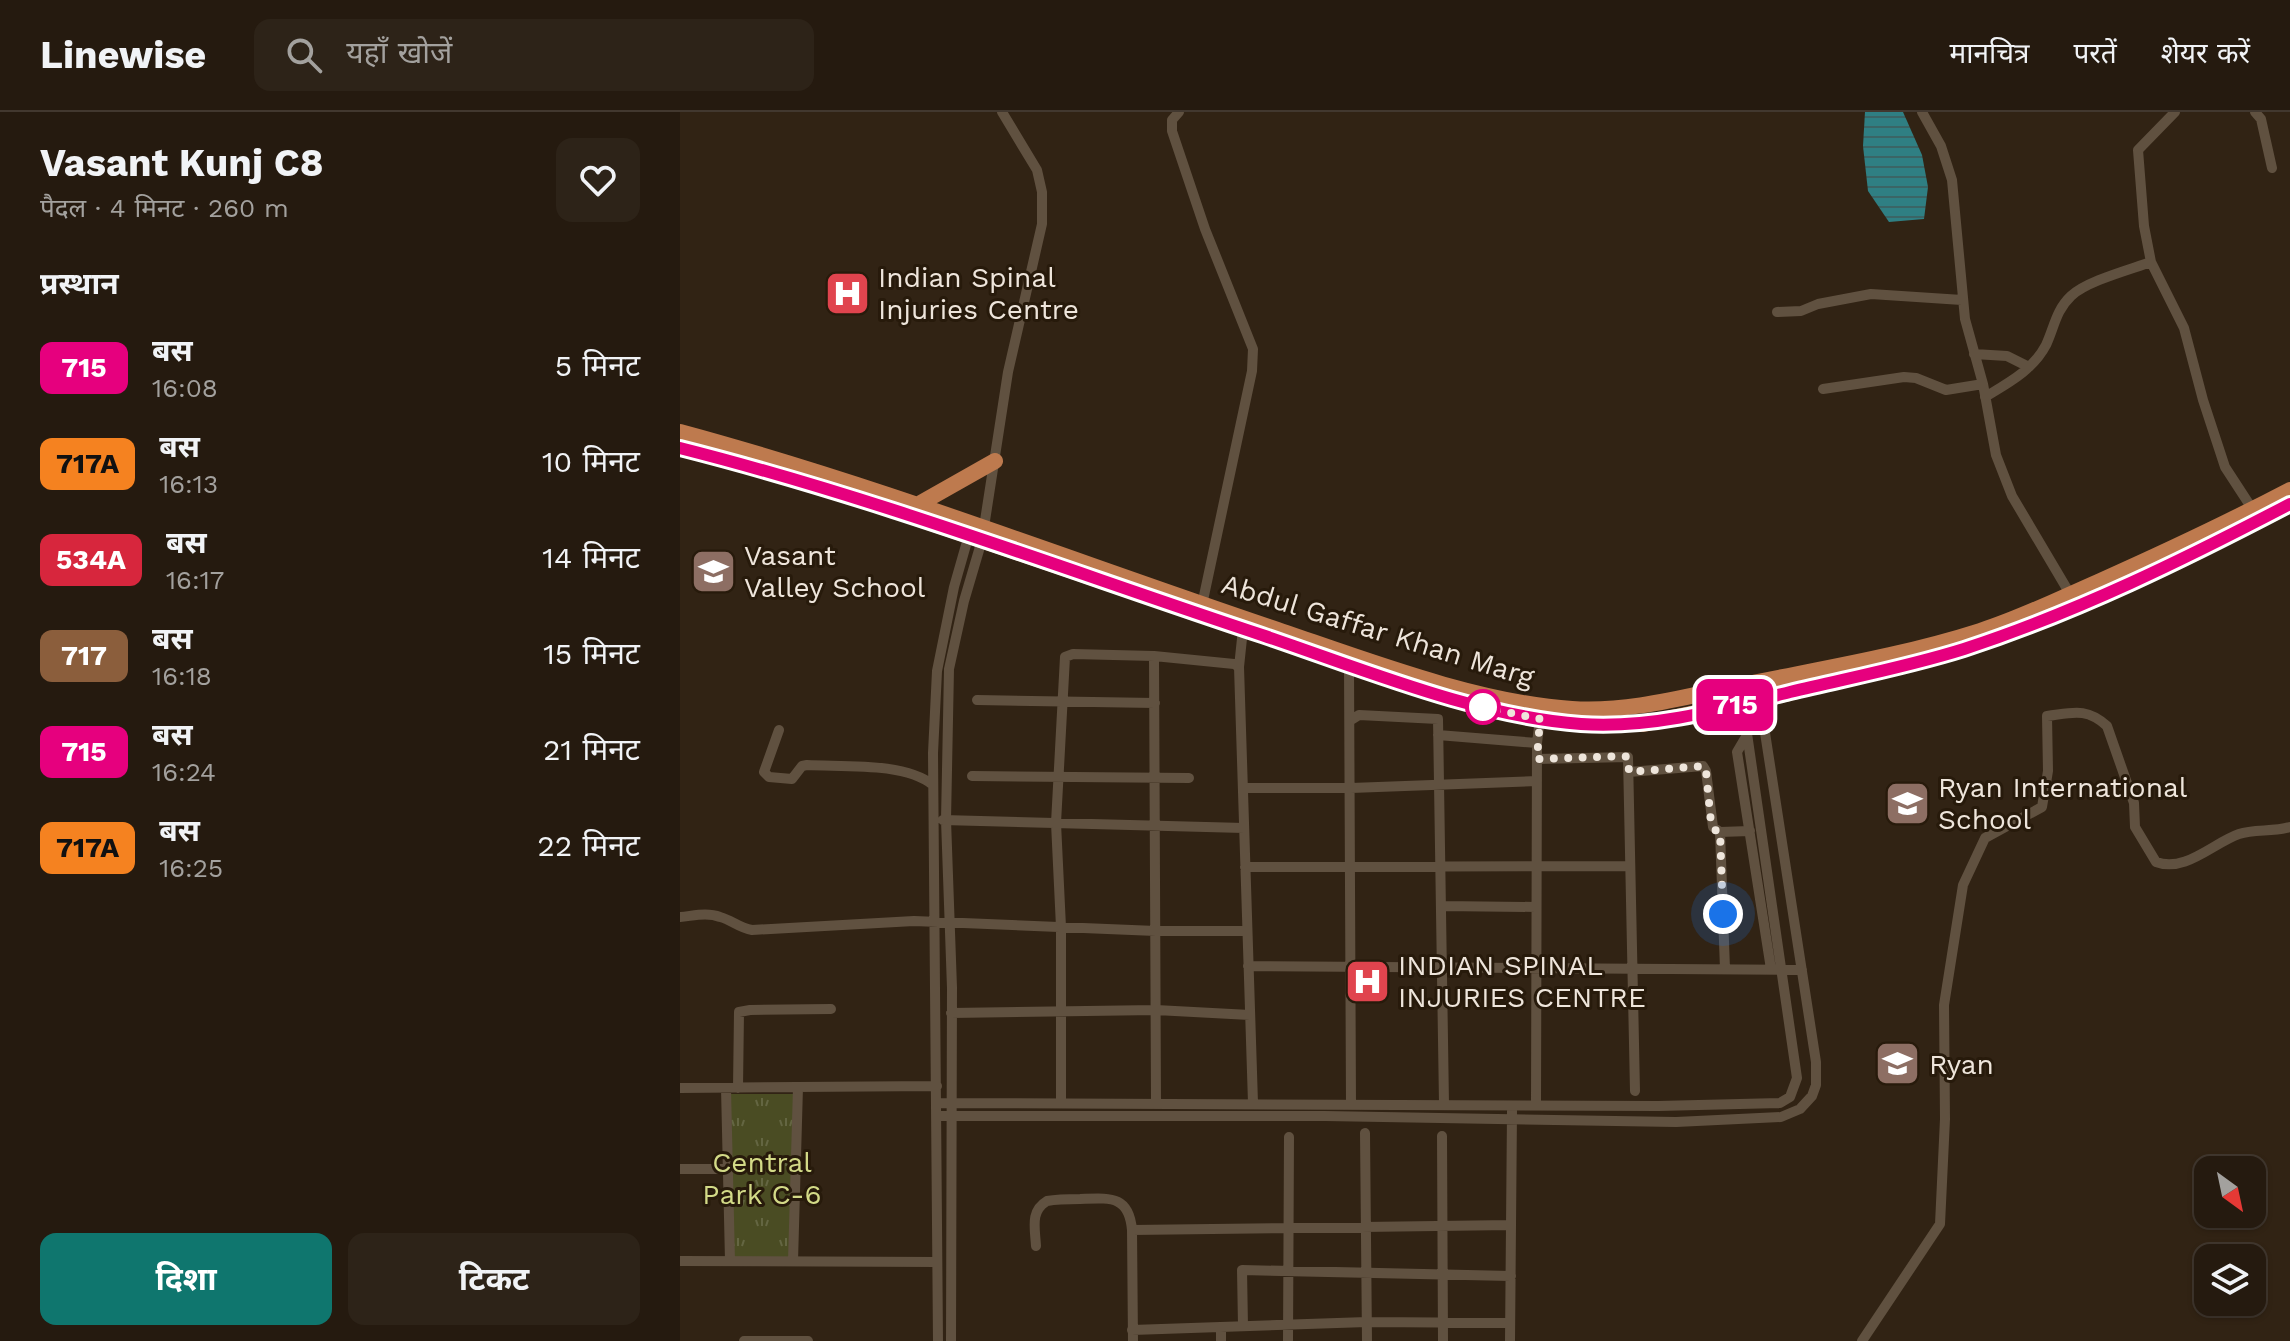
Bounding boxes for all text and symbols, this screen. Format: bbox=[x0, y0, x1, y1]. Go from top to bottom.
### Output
search box bbox=[254, 19, 814, 91]
text: Linewise bbox=[40, 33, 206, 77]
icon: search bbox=[282, 33, 326, 77]
text: यहाँ खोजें bbox=[346, 35, 452, 70]
text: मानचित्र bbox=[1949, 37, 2029, 70]
text: परतें bbox=[2073, 37, 2117, 70]
text: शेयर करें bbox=[2161, 37, 2250, 70]
button: heart bbox=[556, 138, 640, 222]
text: Vasant Kunj C8 bbox=[40, 141, 324, 185]
text: पैदल · 4 मिनट · 260 m bbox=[40, 193, 289, 223]
place label: Indian Spinal Injuries Centre bbox=[878, 261, 1079, 326]
text: प्रस्थान bbox=[40, 266, 119, 301]
hospital icon: Indian Spinal Injuries Centre bbox=[823, 269, 871, 317]
text: बस bbox=[152, 333, 193, 368]
text: 5 मिनट bbox=[555, 348, 640, 383]
text: 715 bbox=[61, 351, 107, 384]
text: 16:08 bbox=[152, 373, 218, 403]
text: बस bbox=[159, 429, 200, 464]
text: 10 मिनट bbox=[542, 444, 640, 479]
text: 717A bbox=[56, 447, 119, 480]
text: 16:13 bbox=[159, 469, 218, 499]
text: बस bbox=[166, 525, 207, 560]
place label: Vasant Valley School bbox=[744, 539, 926, 604]
text: 14 मिनट bbox=[542, 540, 640, 575]
text: 534A bbox=[56, 543, 126, 576]
school or university icon: Vasant Valley School bbox=[689, 547, 737, 595]
text: 16:17 bbox=[166, 565, 224, 595]
street label: Abdul Gaffar Khan Marg bbox=[1218, 567, 1538, 694]
text: बस bbox=[152, 621, 193, 656]
text: 15 मिनट bbox=[543, 636, 640, 671]
text: 717 bbox=[61, 639, 107, 672]
text: 16:18 bbox=[152, 661, 212, 691]
line badge: 715 bbox=[1689, 679, 1781, 731]
text: 715 bbox=[1712, 688, 1758, 721]
unlabelled marker bbox=[1466, 690, 1500, 724]
text: बस bbox=[152, 717, 193, 752]
text: 21 मिनट bbox=[543, 732, 640, 767]
text: 715 bbox=[61, 735, 107, 768]
text: 16:24 bbox=[152, 757, 216, 787]
place label: Ryan International School bbox=[1938, 771, 2188, 836]
school or university icon: Ryan International School bbox=[1883, 779, 1931, 827]
text: बस bbox=[159, 813, 200, 848]
text: 22 मिनट bbox=[537, 828, 640, 863]
text: 717A bbox=[56, 831, 119, 864]
text: 16:25 bbox=[159, 853, 223, 883]
your location bbox=[1703, 894, 1743, 934]
place label: INDIAN SPINAL INJURIES CENTRE bbox=[1398, 949, 1646, 1014]
hospital icon: INDIAN SPINAL INJURIES CENTRE bbox=[1343, 957, 1391, 1005]
school or university icon: Ryan bbox=[1874, 1040, 1922, 1088]
place label: Ryan bbox=[1929, 1048, 1994, 1081]
park label: Central Park C-6 bbox=[702, 1146, 822, 1211]
north arrow bbox=[2194, 1156, 2266, 1228]
map controls bbox=[2194, 1156, 2266, 1316]
button: दिशा bbox=[40, 1233, 332, 1325]
button: टिकट bbox=[348, 1233, 640, 1325]
button: layers bbox=[2194, 1244, 2266, 1316]

